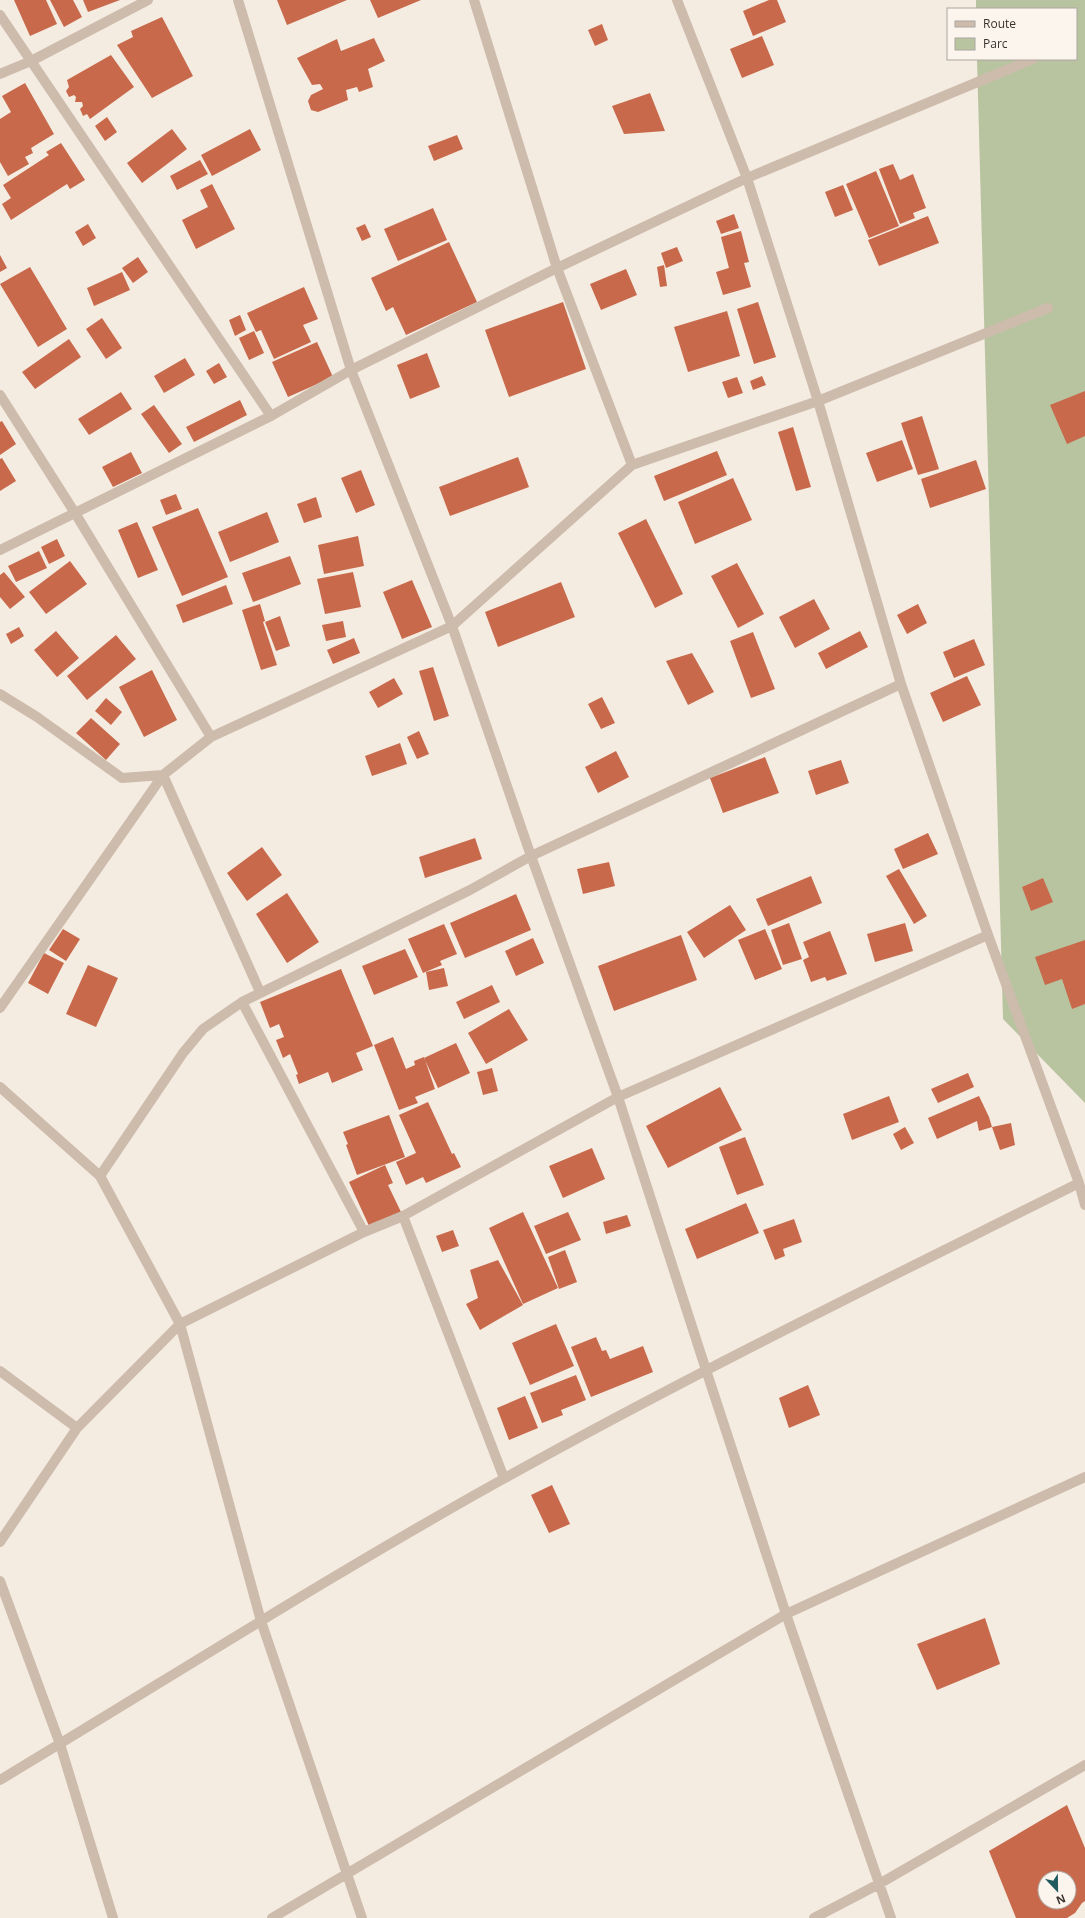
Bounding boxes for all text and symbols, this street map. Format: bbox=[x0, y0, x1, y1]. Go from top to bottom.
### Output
legend bbox=[947, 8, 1077, 60]
text: Route bbox=[983, 15, 1016, 32]
text: Parc bbox=[983, 35, 1008, 52]
north arrow bbox=[1037, 1870, 1077, 1910]
text: N bbox=[1054, 1891, 1068, 1908]

